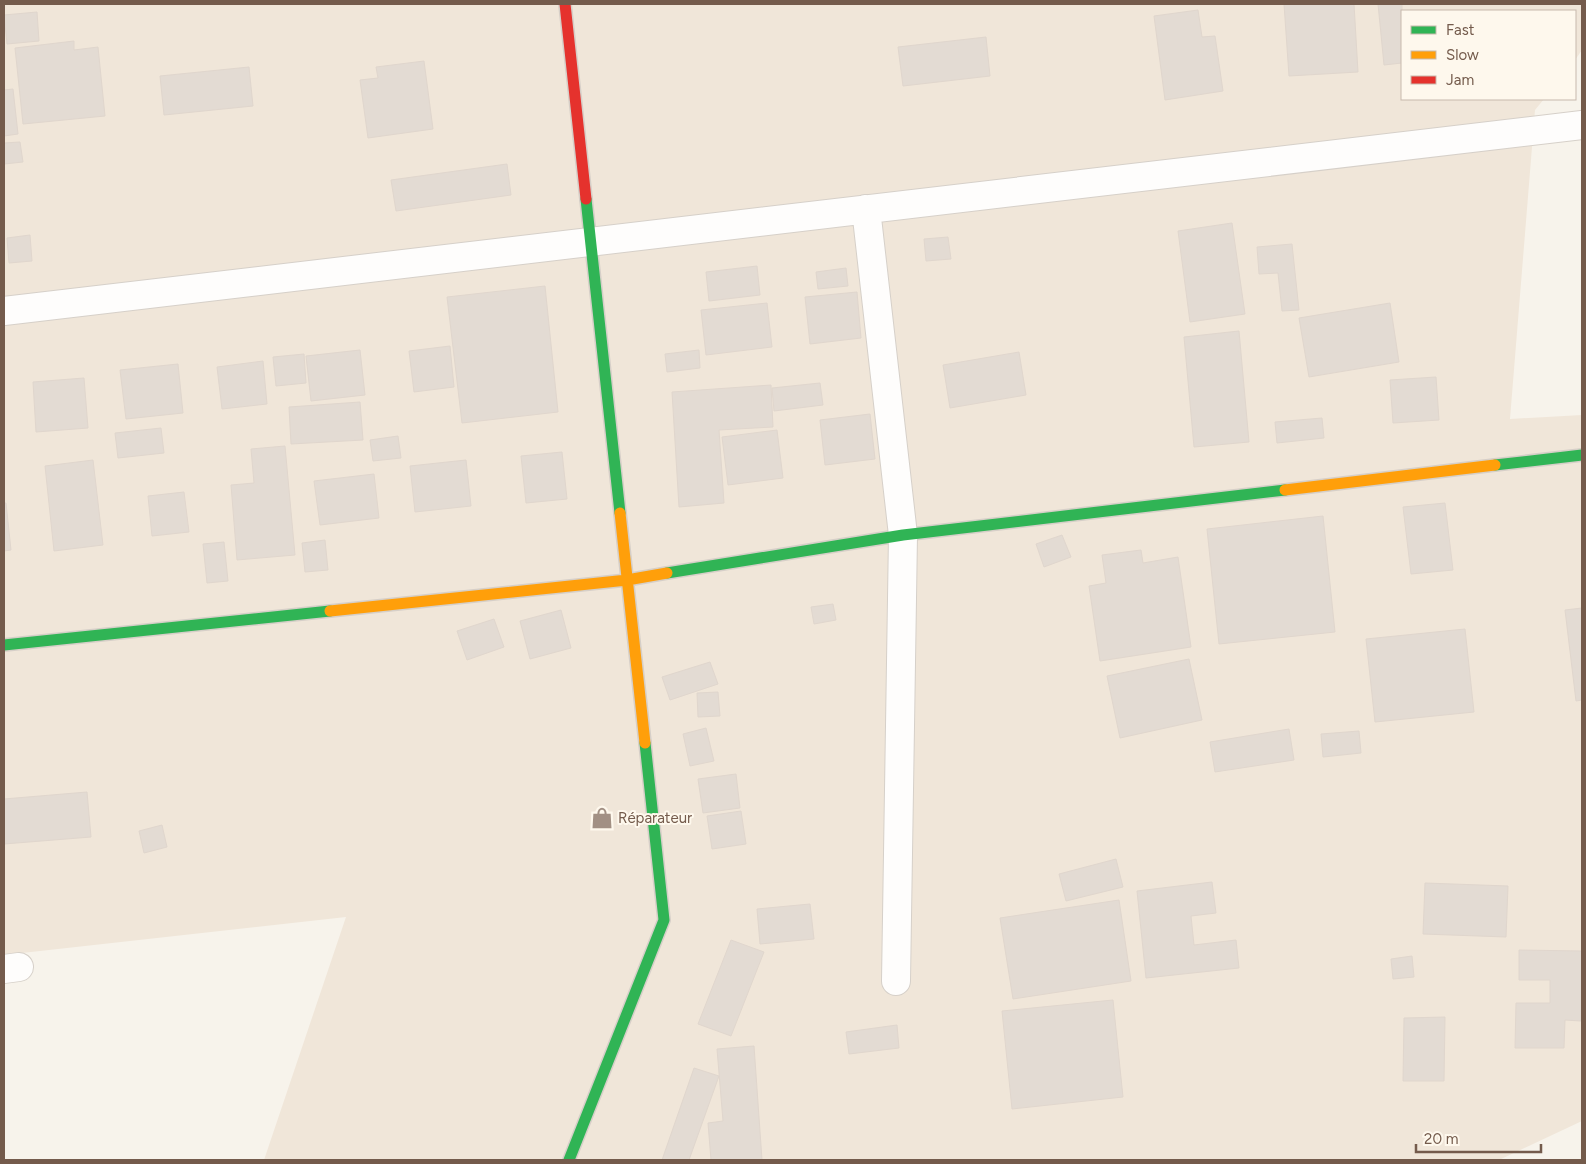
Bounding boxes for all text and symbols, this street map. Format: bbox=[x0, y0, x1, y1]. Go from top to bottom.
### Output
legend bbox=[1401, 10, 1576, 100]
text: Fast bbox=[1446, 21, 1475, 39]
text: Slow bbox=[1446, 46, 1479, 64]
text: Jam bbox=[1446, 71, 1474, 89]
shop icon: Réparateur bbox=[589, 805, 615, 831]
place label: Réparateur bbox=[618, 809, 692, 827]
scale bar bbox=[1416, 1122, 1541, 1154]
text: 20 m bbox=[1424, 1130, 1458, 1148]

